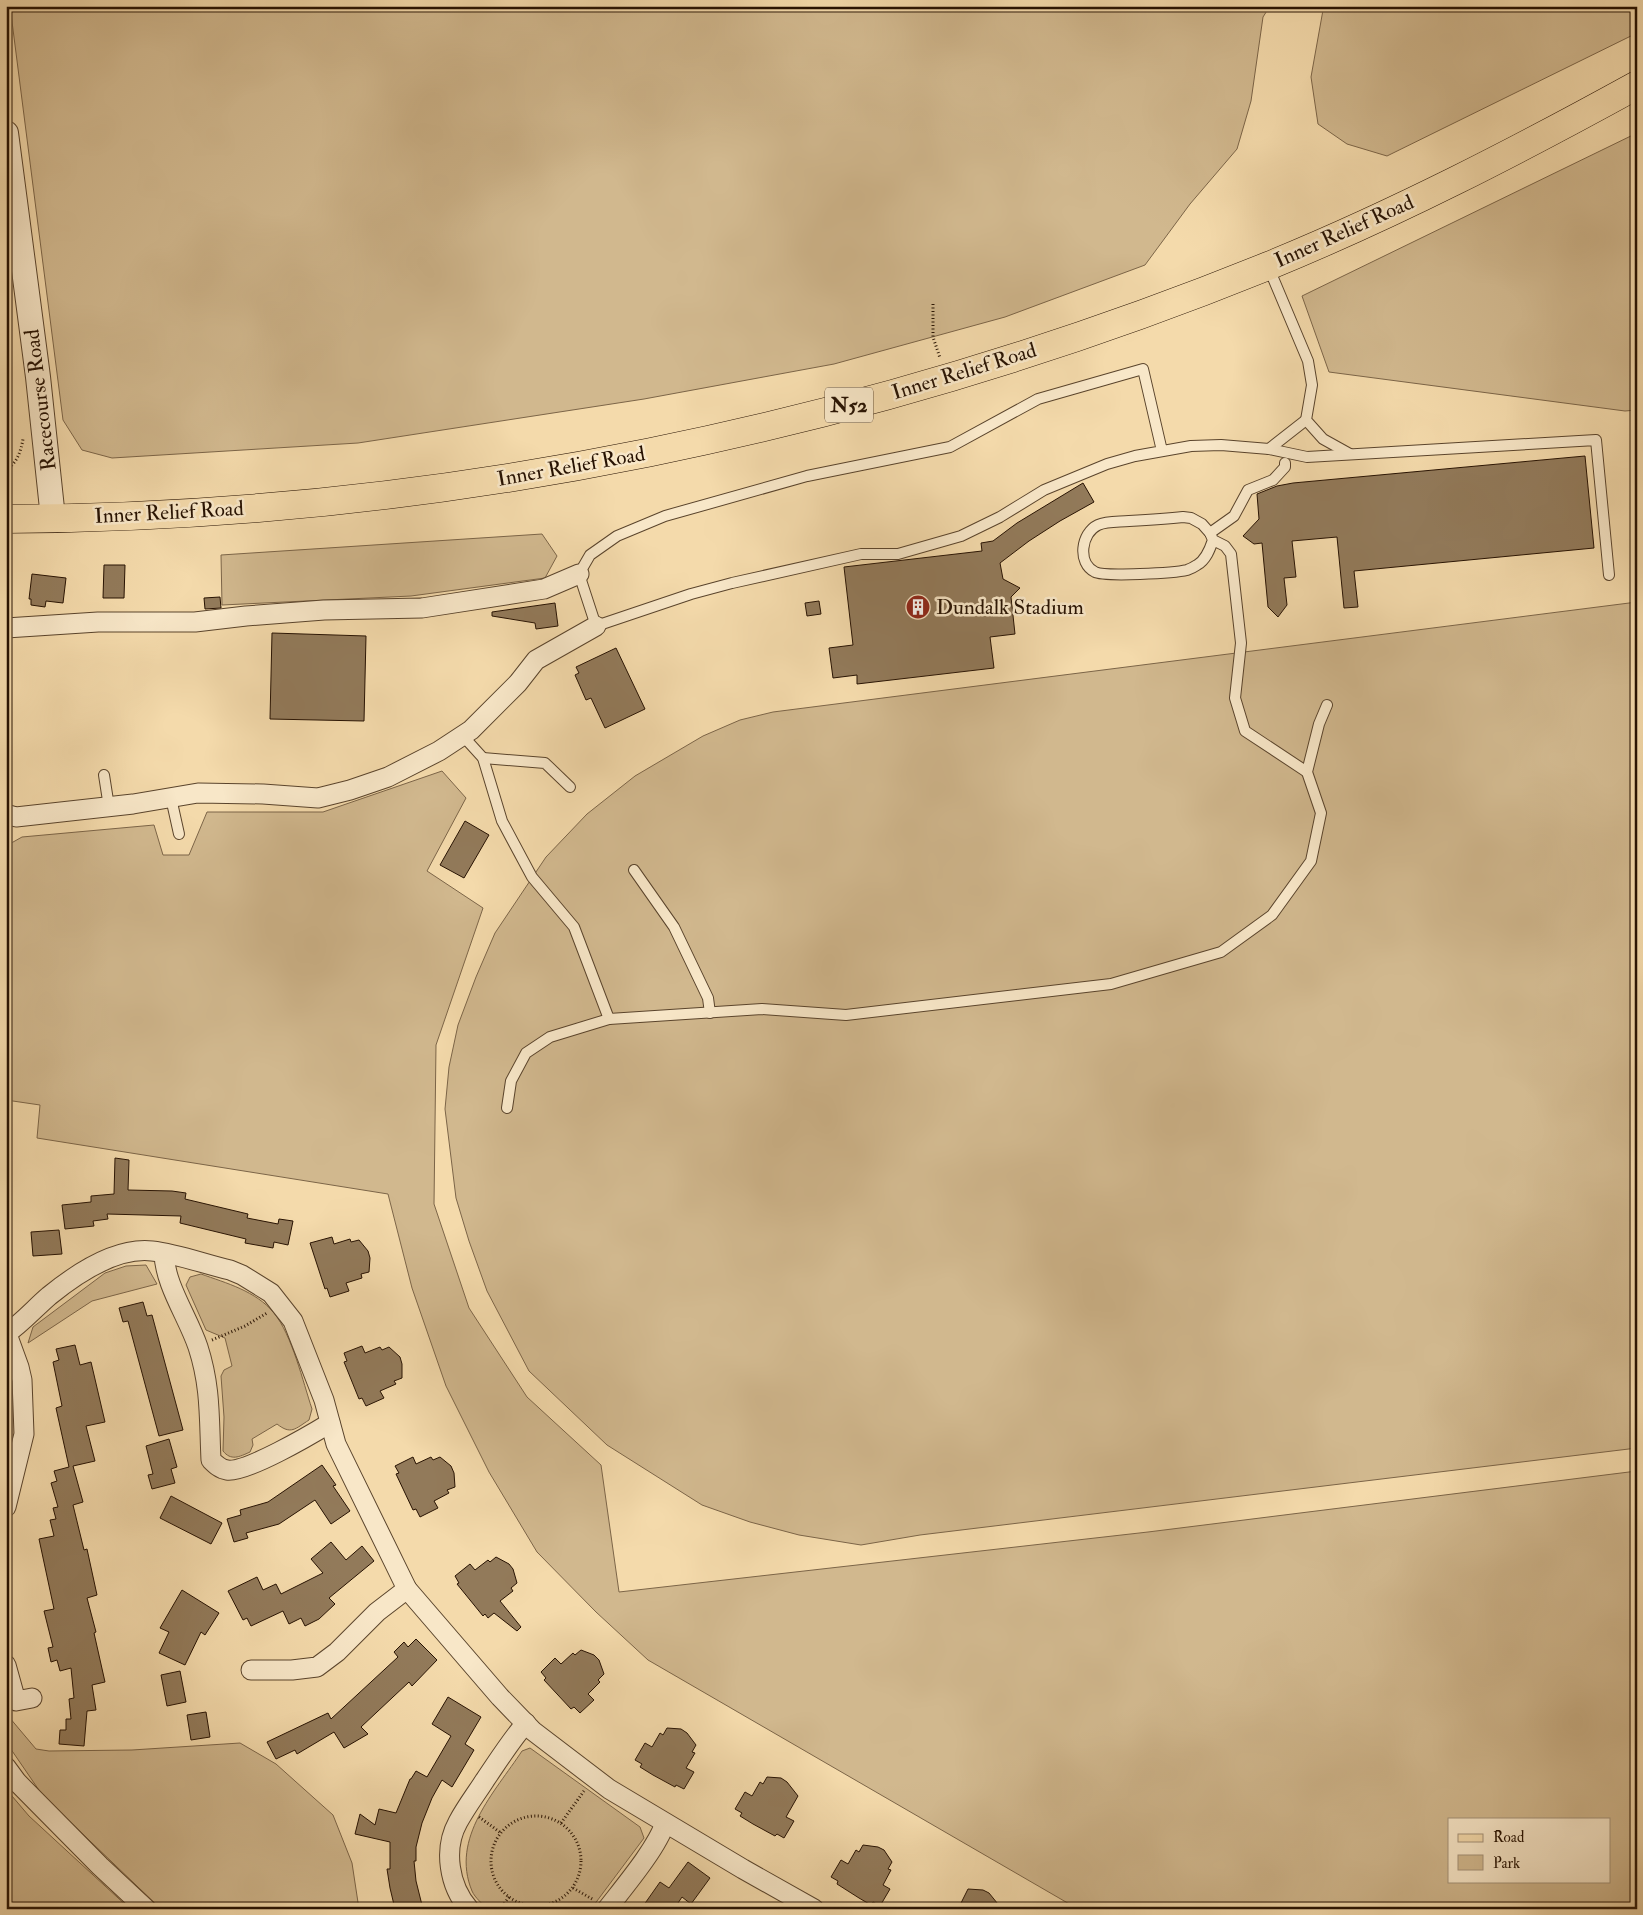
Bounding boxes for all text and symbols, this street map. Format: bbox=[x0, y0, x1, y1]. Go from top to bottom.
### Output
street label: Inner Relief Road bbox=[1270, 188, 1419, 274]
street label: Racecourse Road bbox=[18, 327, 63, 472]
street label: Inner Relief Road bbox=[889, 337, 1040, 406]
road number: N52 bbox=[825, 388, 873, 422]
street label: Inner Relief Road bbox=[495, 440, 648, 493]
street label: Inner Relief Road bbox=[94, 495, 245, 530]
building icon: Dundalk Stadium bbox=[905, 594, 931, 620]
place label: Dundalk Stadium bbox=[936, 594, 1084, 621]
legend bbox=[1448, 1818, 1610, 1882]
text: Road bbox=[1493, 1828, 1525, 1847]
text: Park bbox=[1493, 1854, 1520, 1873]

